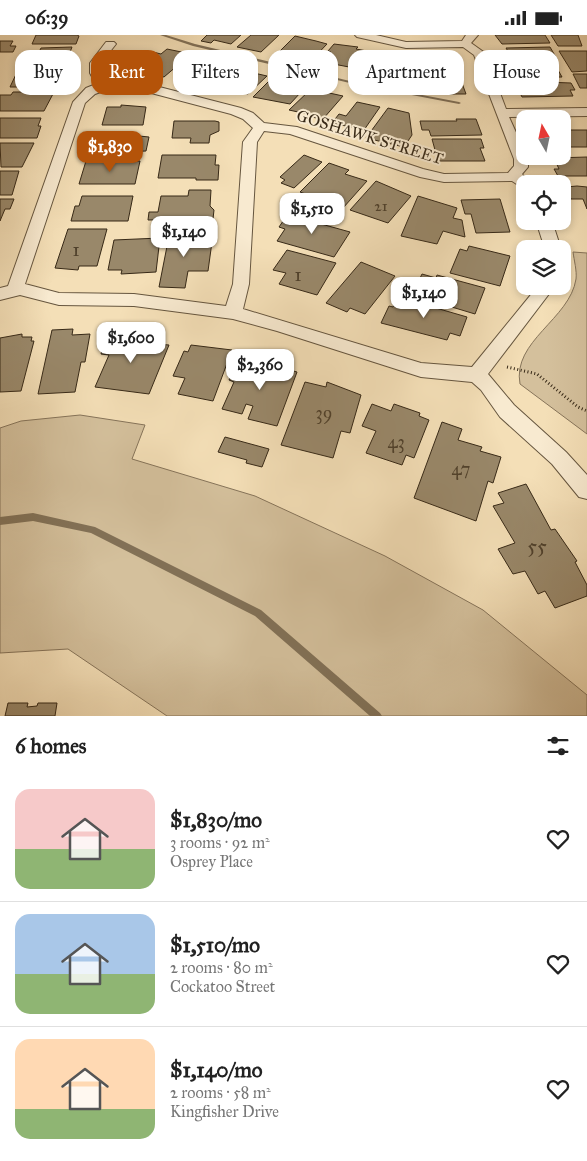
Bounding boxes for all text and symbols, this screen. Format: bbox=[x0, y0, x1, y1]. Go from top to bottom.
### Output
text: 06:39 bbox=[25, 6, 68, 29]
chip: Buy bbox=[15, 50, 81, 95]
chip: Rent bbox=[91, 50, 163, 95]
chip: Filters bbox=[173, 50, 258, 95]
chip: New bbox=[268, 50, 338, 95]
chip: Apartment bbox=[348, 50, 464, 95]
chip: House bbox=[474, 50, 559, 95]
street label: GOSHAWK STREET bbox=[294, 106, 446, 168]
north arrow bbox=[516, 110, 571, 165]
map controls bbox=[516, 110, 571, 295]
pin: $1,830 bbox=[69, 131, 151, 173]
text: $1,830 bbox=[88, 137, 132, 156]
button: locate bbox=[516, 175, 571, 230]
pin: $1,510 bbox=[271, 193, 353, 235]
house number: 21 bbox=[374, 197, 388, 215]
text: $1,510 bbox=[291, 199, 333, 218]
pin: $1,140 bbox=[143, 215, 225, 258]
text: $1,140 bbox=[162, 222, 206, 241]
house number: 1 bbox=[72, 239, 80, 261]
button: layers bbox=[516, 240, 571, 295]
house number: 1 bbox=[294, 264, 302, 286]
pin: $1,140 bbox=[383, 277, 465, 319]
text: $1,140 bbox=[402, 283, 446, 302]
pin: $1,600 bbox=[90, 321, 172, 364]
text: $1,600 bbox=[108, 328, 154, 347]
pin: $2,360 bbox=[219, 349, 301, 391]
text: $2,360 bbox=[237, 355, 283, 374]
house number: 39 bbox=[316, 402, 332, 424]
house number: 43 bbox=[387, 431, 405, 453]
house number: 47 bbox=[452, 458, 470, 480]
house number: 55 bbox=[527, 533, 547, 559]
icon: filters bbox=[544, 732, 572, 760]
text: 6 homes bbox=[15, 733, 87, 759]
text: $1,830/mo bbox=[170, 807, 262, 833]
icon: home bbox=[55, 809, 115, 869]
icon: heart bbox=[544, 825, 572, 853]
text: 3 rooms · 92 m² bbox=[170, 833, 270, 852]
text: Osprey Place bbox=[170, 852, 253, 871]
text: $1,510/mo bbox=[170, 932, 260, 958]
icon: home bbox=[55, 934, 115, 994]
icon: heart bbox=[544, 950, 572, 978]
text: 2 rooms · 80 m² bbox=[170, 958, 273, 977]
text: Cockatoo Street bbox=[170, 977, 275, 996]
text: $1,140/mo bbox=[170, 1057, 263, 1083]
icon: home bbox=[55, 1059, 115, 1119]
icon: heart bbox=[544, 1075, 572, 1103]
text: 2 rooms · 58 m² bbox=[170, 1083, 271, 1102]
text: Kingfisher Drive bbox=[170, 1102, 279, 1121]

